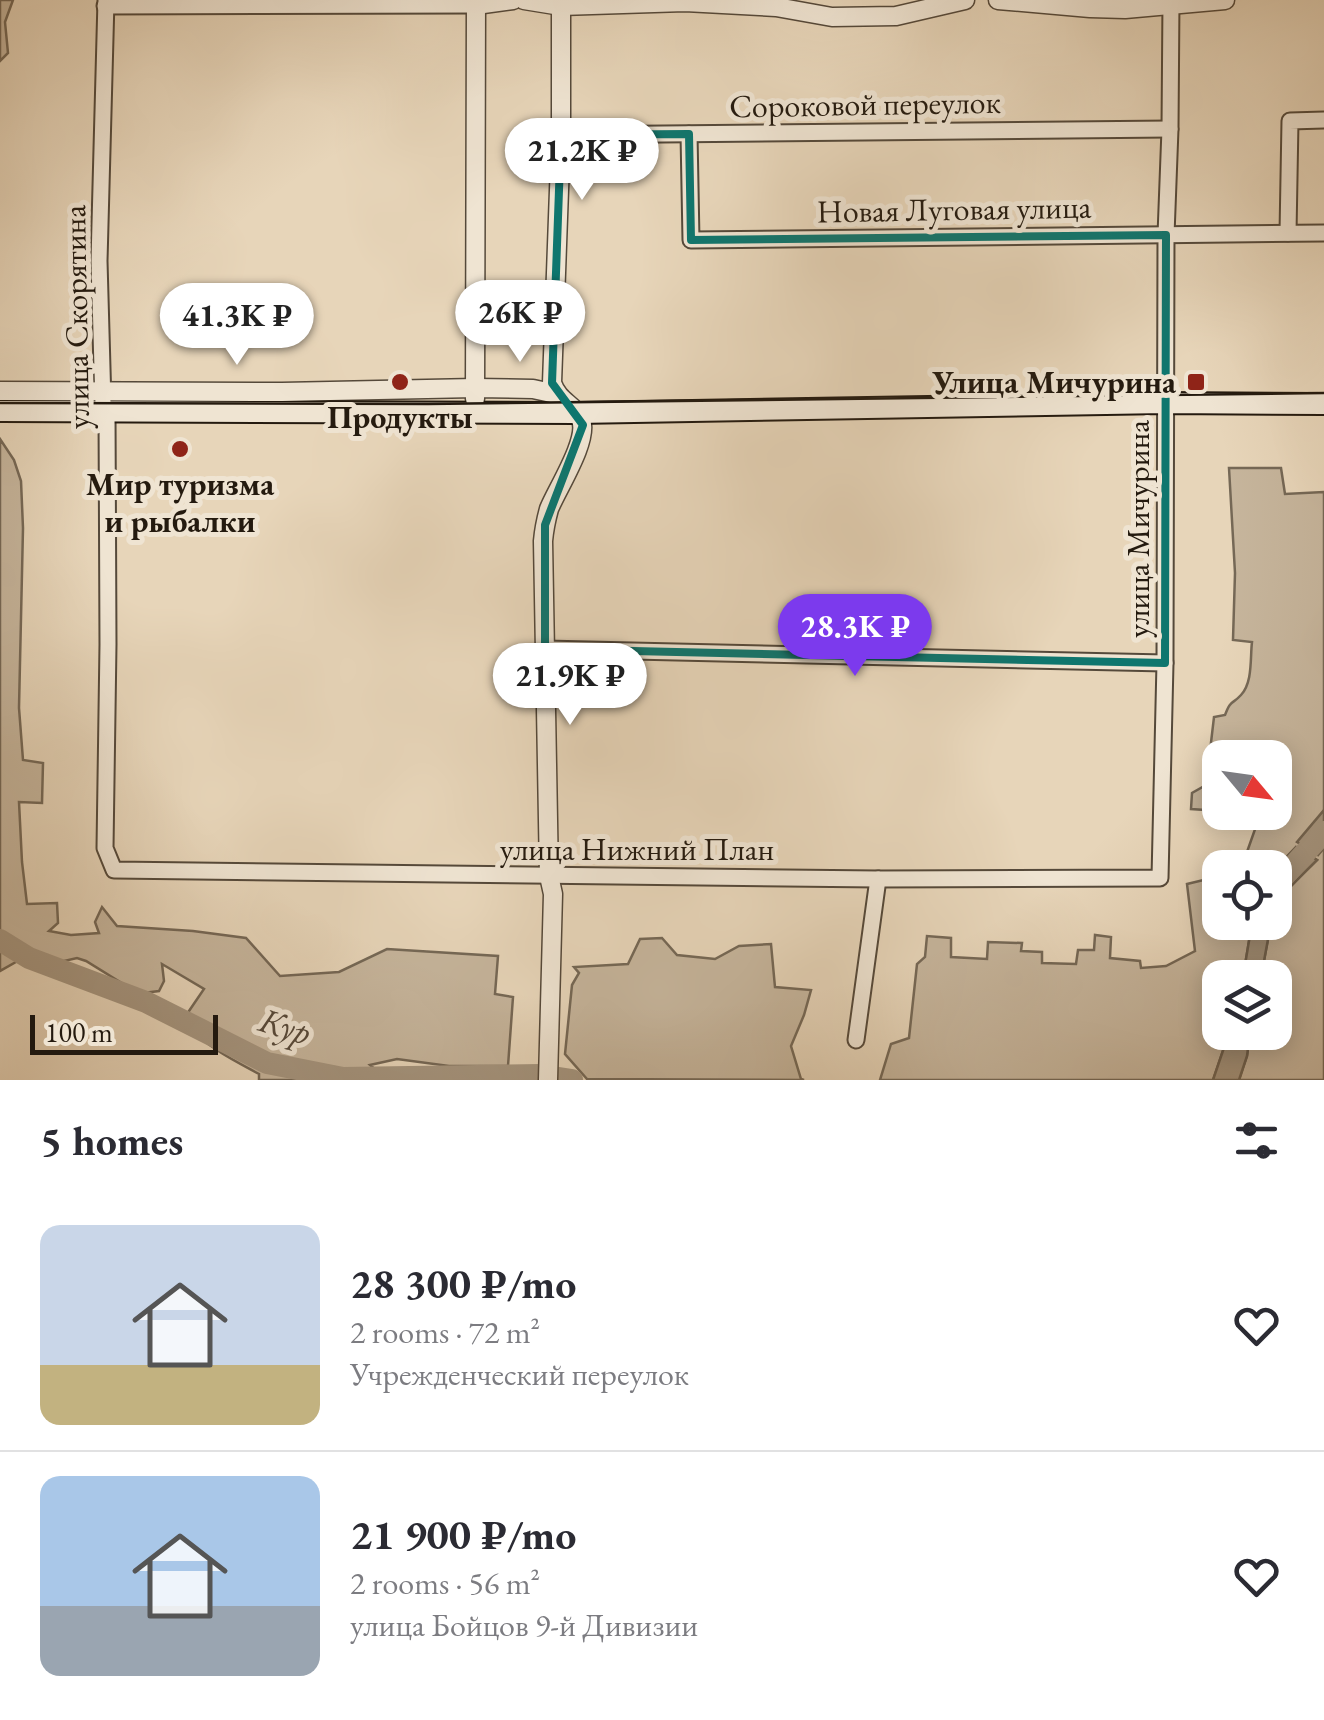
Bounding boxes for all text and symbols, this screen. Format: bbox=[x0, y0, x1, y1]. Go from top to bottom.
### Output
street label: Сороковой переулок bbox=[729, 81, 1001, 127]
pin: 21.2K ₽ bbox=[490, 118, 674, 203]
text: 21.2K ₽ bbox=[527, 129, 637, 171]
street label: Новая Луговая улица bbox=[816, 186, 1092, 232]
street label: улица Скорятина bbox=[53, 204, 99, 429]
pin: 26K ₽ bbox=[450, 280, 590, 365]
pin: 41.3K ₽ bbox=[145, 283, 329, 368]
text: 26K ₽ bbox=[477, 291, 563, 333]
text: 41.3K ₽ bbox=[182, 294, 292, 336]
place label: Улица Мичурина bbox=[931, 361, 1177, 403]
marker: Продукты bbox=[389, 371, 411, 393]
marker: Улица Мичурина bbox=[1185, 371, 1207, 393]
place label: Продукты bbox=[327, 396, 473, 438]
street label: улица Мичурина bbox=[1117, 420, 1159, 638]
marker: Мир туризма и рыбалки bbox=[169, 438, 191, 460]
place label: Мир туризма и рыбалки bbox=[86, 463, 275, 542]
pin: 28.3K ₽ bbox=[763, 594, 947, 679]
text: 28.3K ₽ bbox=[800, 605, 910, 647]
pin: 21.9K ₽ bbox=[478, 643, 662, 728]
text: 21.9K ₽ bbox=[515, 654, 625, 696]
north arrow bbox=[1202, 740, 1292, 830]
map controls bbox=[1202, 740, 1292, 1050]
street label: улица Нижний План bbox=[500, 828, 774, 870]
button: locate bbox=[1202, 850, 1292, 940]
button: layers bbox=[1202, 960, 1292, 1050]
water label: Кур bbox=[253, 996, 317, 1056]
scale bar bbox=[30, 1010, 218, 1054]
text: 100 m bbox=[45, 1014, 113, 1050]
text: 5 homes bbox=[40, 1113, 183, 1168]
icon: filters bbox=[1229, 1113, 1284, 1168]
text: 28 300 ₽/mo bbox=[350, 1256, 576, 1311]
icon: home bbox=[120, 1265, 240, 1385]
icon: heart bbox=[1229, 1298, 1284, 1353]
text: 2 rooms · 72 m² bbox=[350, 1311, 540, 1353]
text: Учрежденческий переулок bbox=[350, 1353, 689, 1395]
text: 21 900 ₽/mo bbox=[350, 1507, 576, 1562]
icon: home bbox=[120, 1516, 240, 1636]
icon: heart bbox=[1229, 1549, 1284, 1604]
text: 2 rooms · 56 m² bbox=[350, 1562, 540, 1604]
text: улица Бойцов 9-й Дивизии bbox=[350, 1604, 698, 1646]

